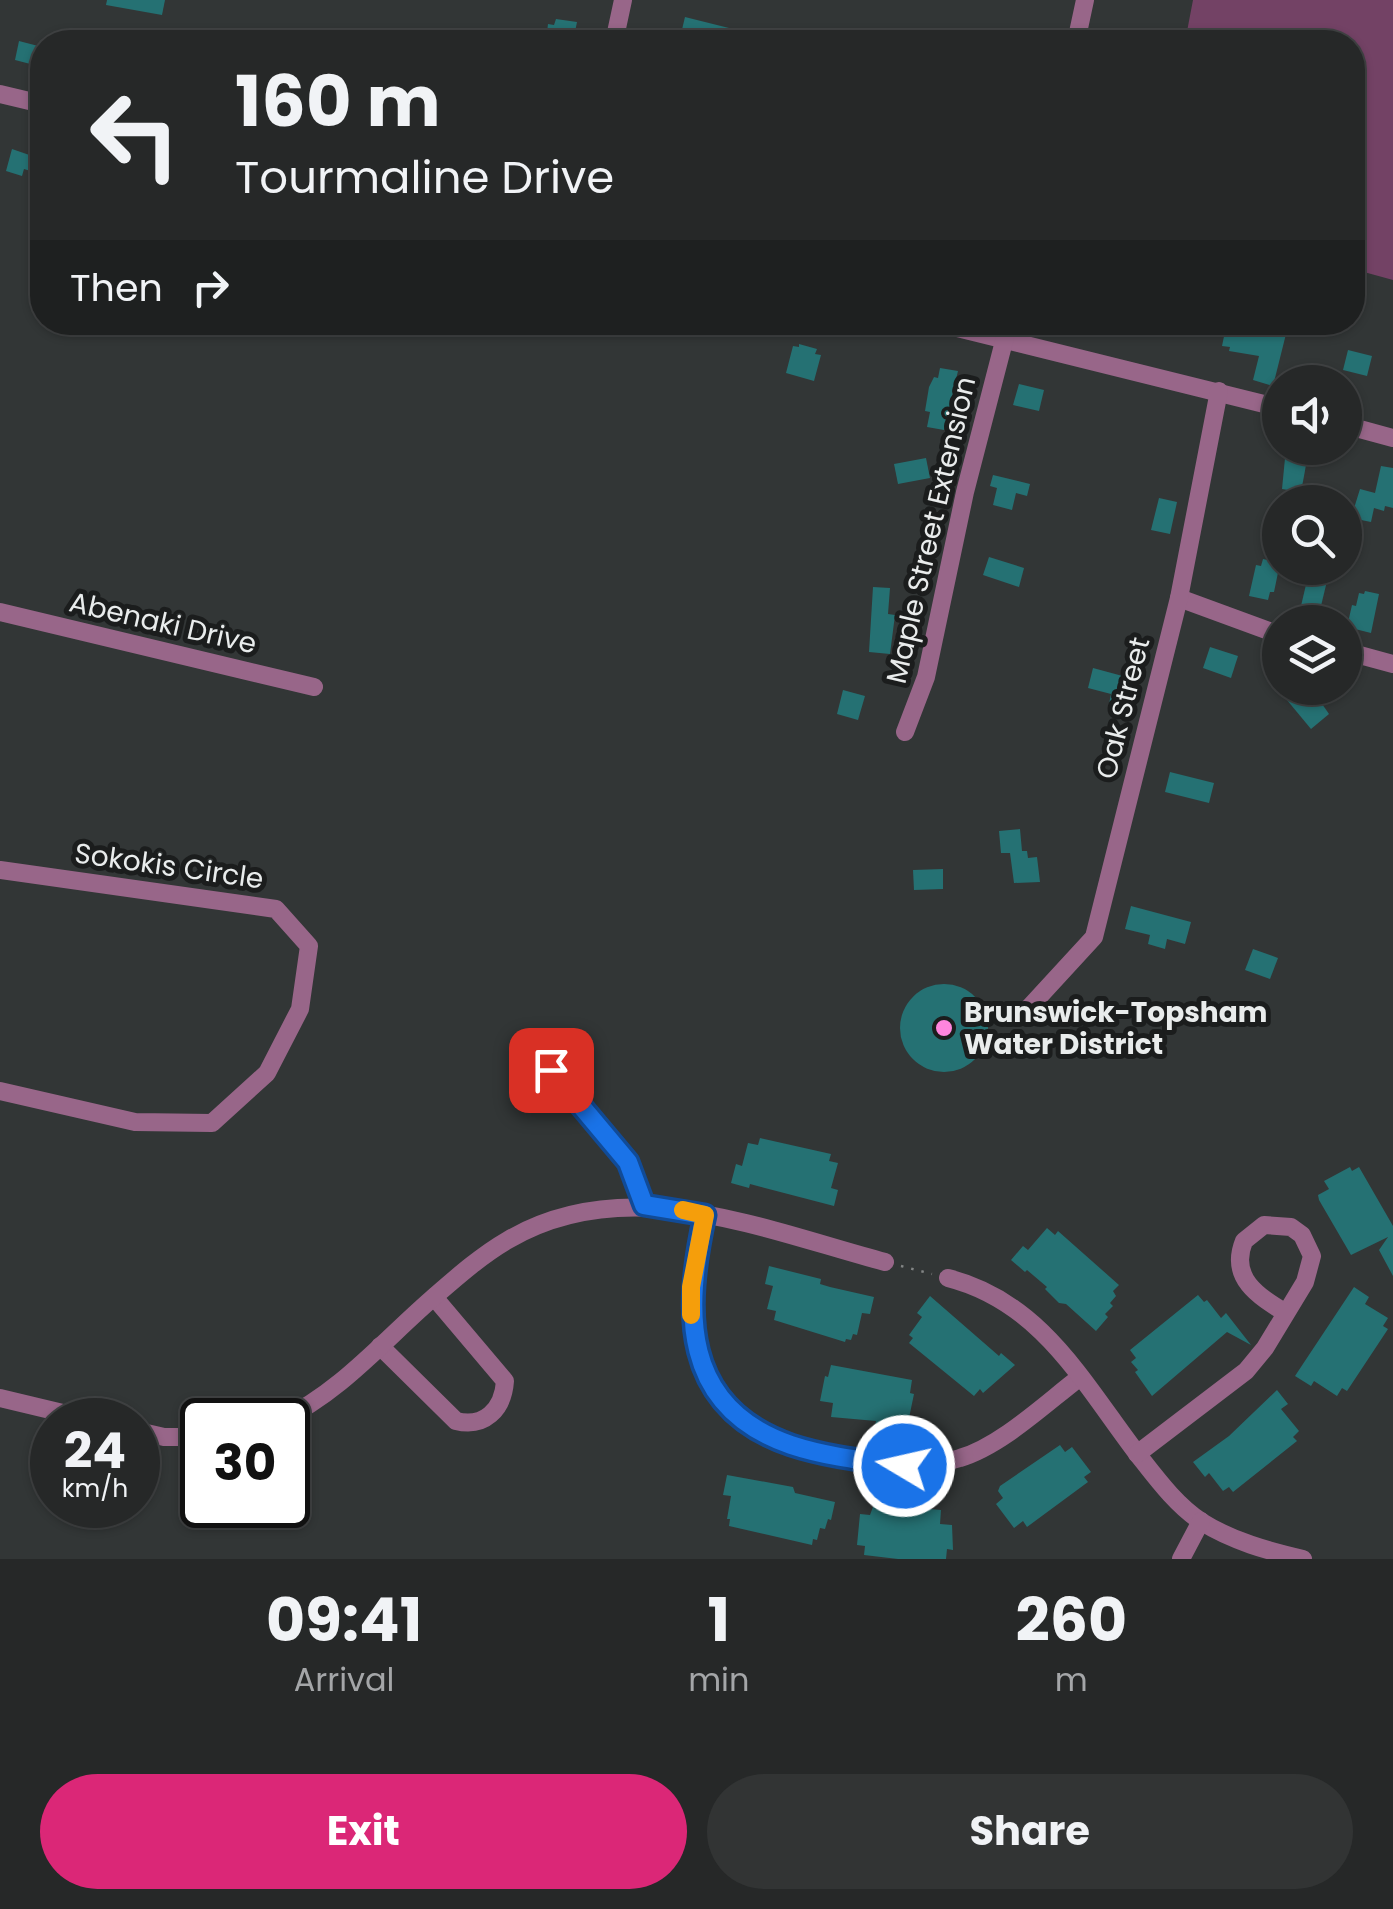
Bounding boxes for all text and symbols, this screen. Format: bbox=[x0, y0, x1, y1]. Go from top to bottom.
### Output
text: 160 m bbox=[235, 52, 441, 151]
icon: left bbox=[70, 70, 200, 200]
text: Tourmaline Drive bbox=[235, 146, 614, 209]
icon: right bbox=[183, 260, 238, 315]
text: Then bbox=[70, 261, 163, 314]
map controls bbox=[1262, 365, 1362, 705]
button: sound bbox=[1262, 365, 1362, 465]
street label: Maple Street Extension bbox=[877, 373, 985, 687]
button: search bbox=[1262, 485, 1362, 585]
street label: Abenaki Drive bbox=[66, 583, 260, 663]
button: layers bbox=[1262, 605, 1362, 705]
street label: Oak Street bbox=[1087, 633, 1159, 783]
street label: Sokokis Circle bbox=[72, 833, 266, 899]
place label: Brunswick-Topsham Water District bbox=[964, 993, 1267, 1064]
marker: Brunswick-Topsham Water District bbox=[933, 1017, 955, 1039]
pin bbox=[509, 1028, 594, 1113]
icon: arrive bbox=[524, 1043, 579, 1098]
speed limit sign: 30 bbox=[180, 1398, 310, 1528]
position arrow bbox=[852, 1414, 956, 1518]
text: 24 bbox=[64, 1415, 126, 1486]
text: km/h bbox=[62, 1471, 128, 1506]
text: 09:41 bbox=[266, 1578, 422, 1662]
text: 1 bbox=[708, 1578, 730, 1662]
text: 260 bbox=[1015, 1578, 1127, 1662]
text: Arrival bbox=[294, 1657, 394, 1702]
text: min bbox=[688, 1657, 749, 1702]
text: m bbox=[1055, 1657, 1088, 1702]
button: Exit bbox=[40, 1774, 687, 1889]
button: Share bbox=[707, 1774, 1353, 1889]

